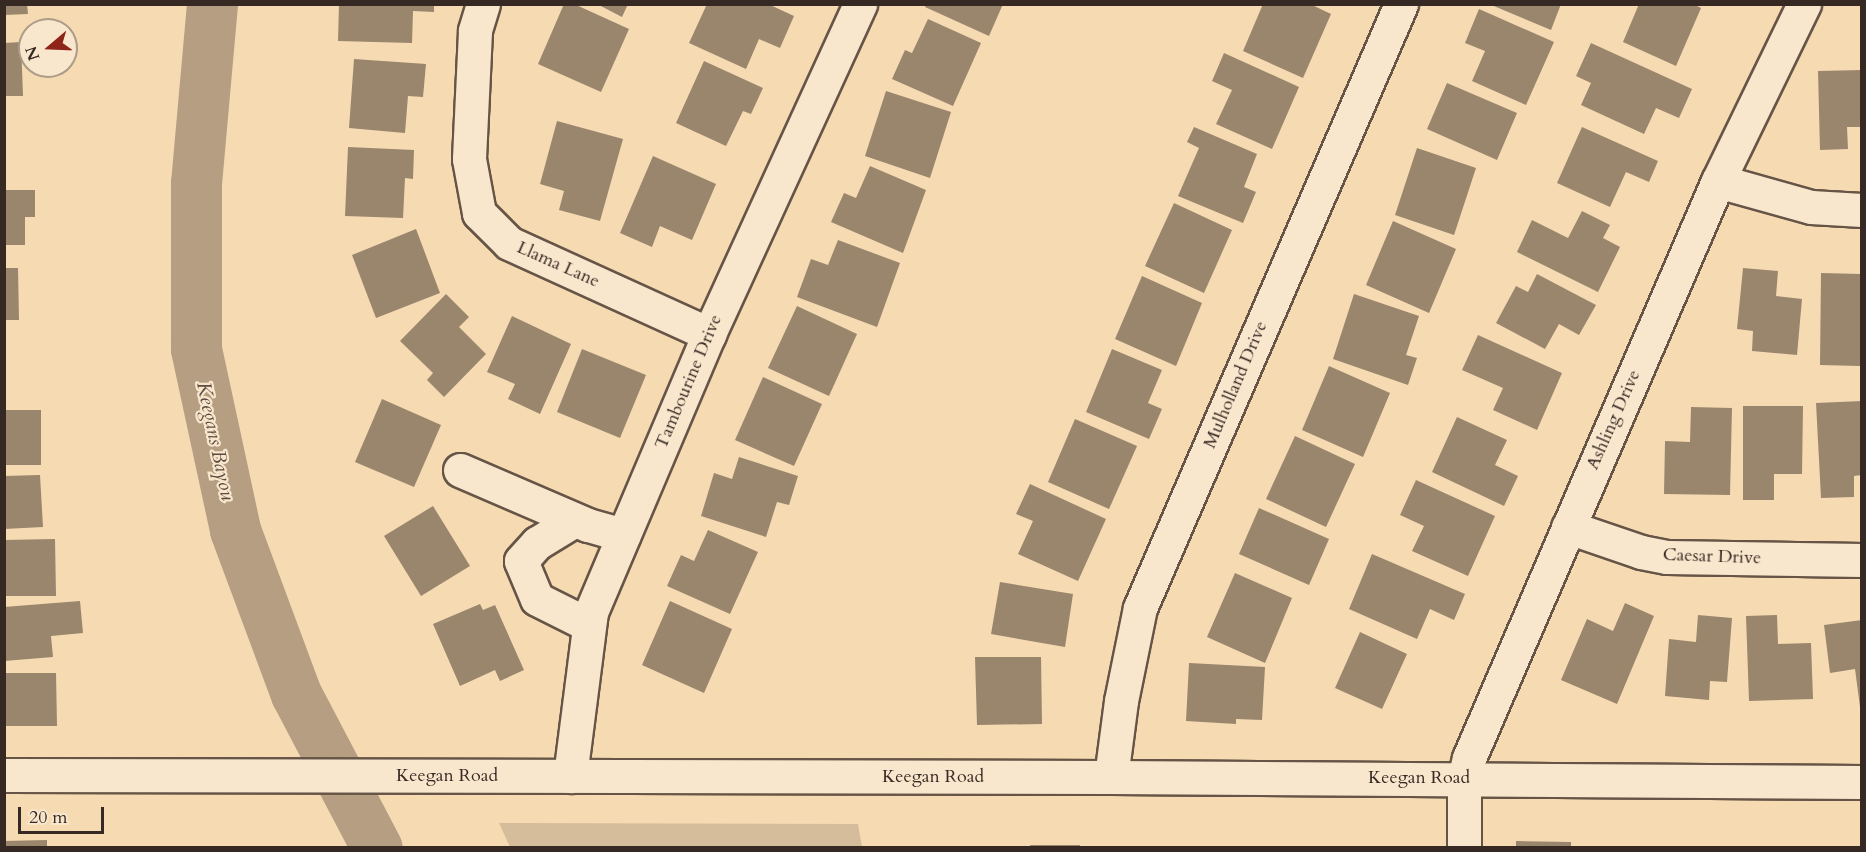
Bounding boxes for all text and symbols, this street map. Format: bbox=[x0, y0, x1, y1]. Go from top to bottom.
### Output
north arrow bbox=[18, 18, 78, 78]
text: N bbox=[20, 43, 46, 63]
street label: Llama Lane bbox=[513, 237, 603, 293]
street label: Tambourine Drive bbox=[651, 312, 727, 452]
street label: Mulholland Drive bbox=[1199, 318, 1273, 452]
street label: Ashling Drive bbox=[1582, 367, 1646, 473]
water label: Keegans Bayou bbox=[192, 379, 240, 503]
street label: Caesar Drive bbox=[1662, 544, 1762, 570]
street label: Keegan Road bbox=[396, 765, 498, 787]
street label: Keegan Road bbox=[882, 766, 984, 788]
street label: Keegan Road bbox=[1368, 767, 1470, 789]
scale bar bbox=[21, 795, 106, 833]
text: 20 m bbox=[29, 805, 68, 830]

